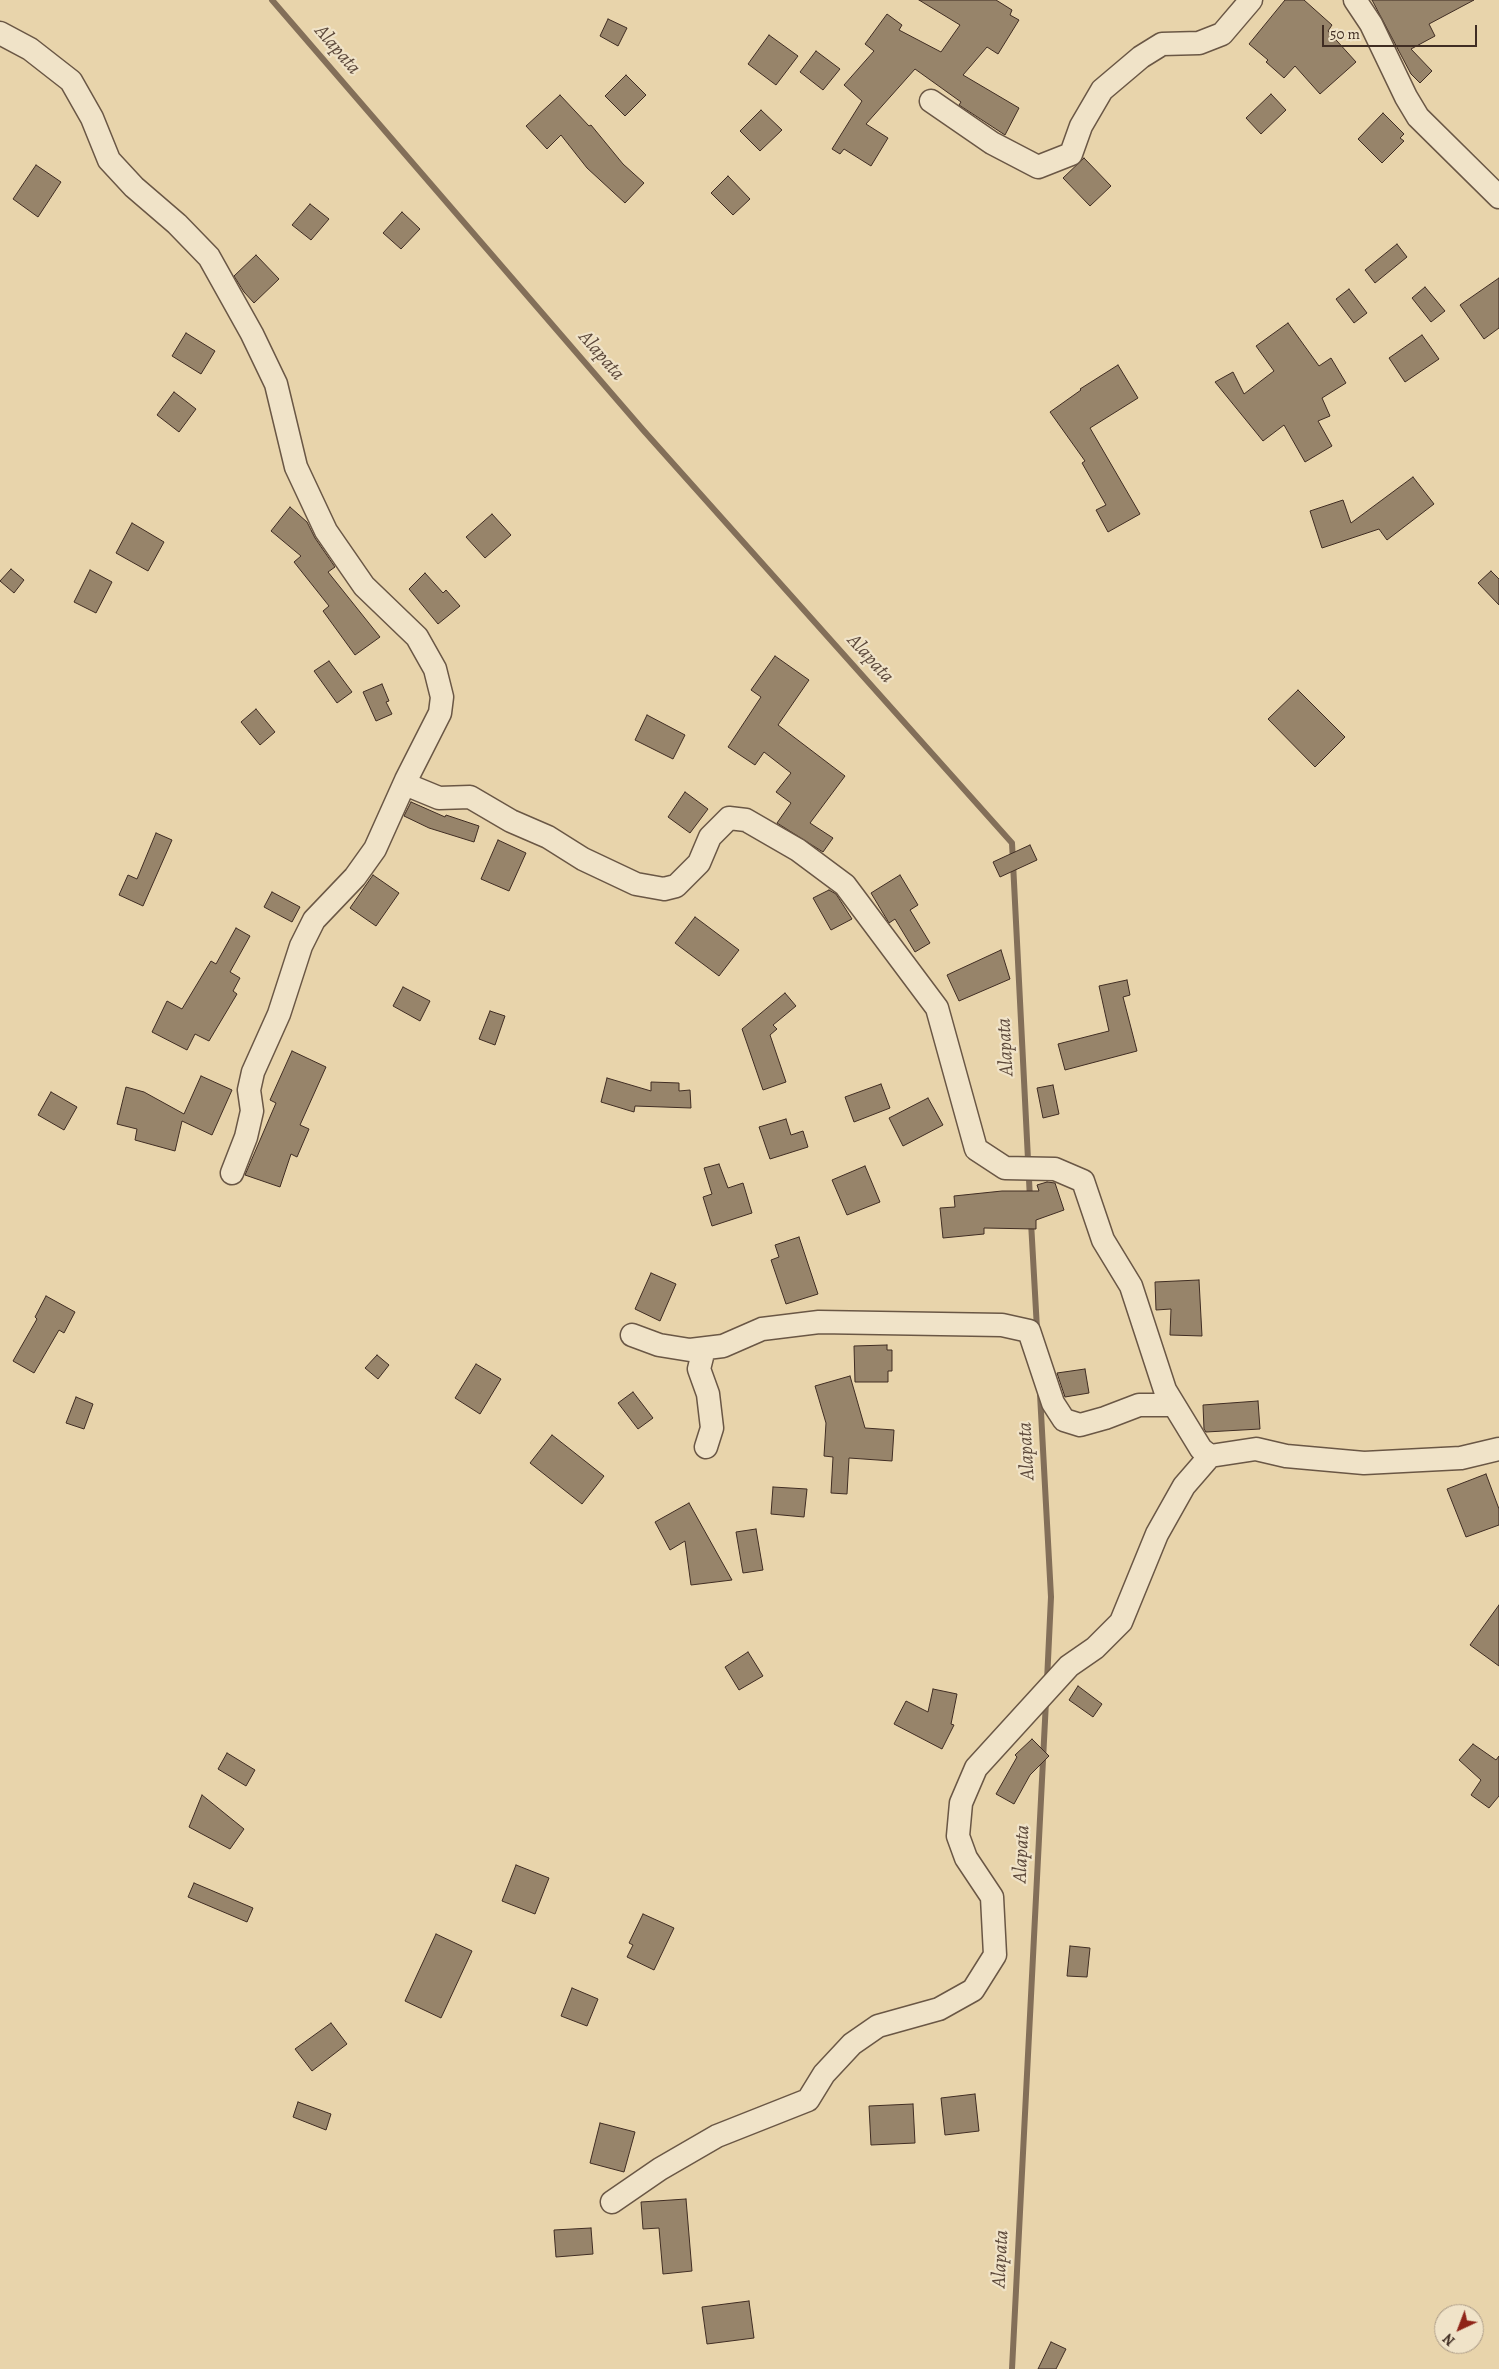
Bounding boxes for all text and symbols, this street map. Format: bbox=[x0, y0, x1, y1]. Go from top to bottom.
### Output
scale bar bbox=[1324, 15, 1479, 47]
water label: Alapata bbox=[309, 20, 365, 80]
text: 50 m bbox=[1330, 24, 1360, 44]
water label: Alapata bbox=[573, 326, 629, 386]
water label: Alapata bbox=[842, 629, 898, 689]
water label: Alapata bbox=[992, 1017, 1020, 1077]
water label: Alapata bbox=[1013, 1421, 1041, 1481]
water label: Alapata bbox=[1008, 1824, 1036, 1884]
water label: Alapata bbox=[987, 2229, 1015, 2289]
north arrow bbox=[1434, 2304, 1484, 2354]
text: N bbox=[1439, 2329, 1459, 2350]

